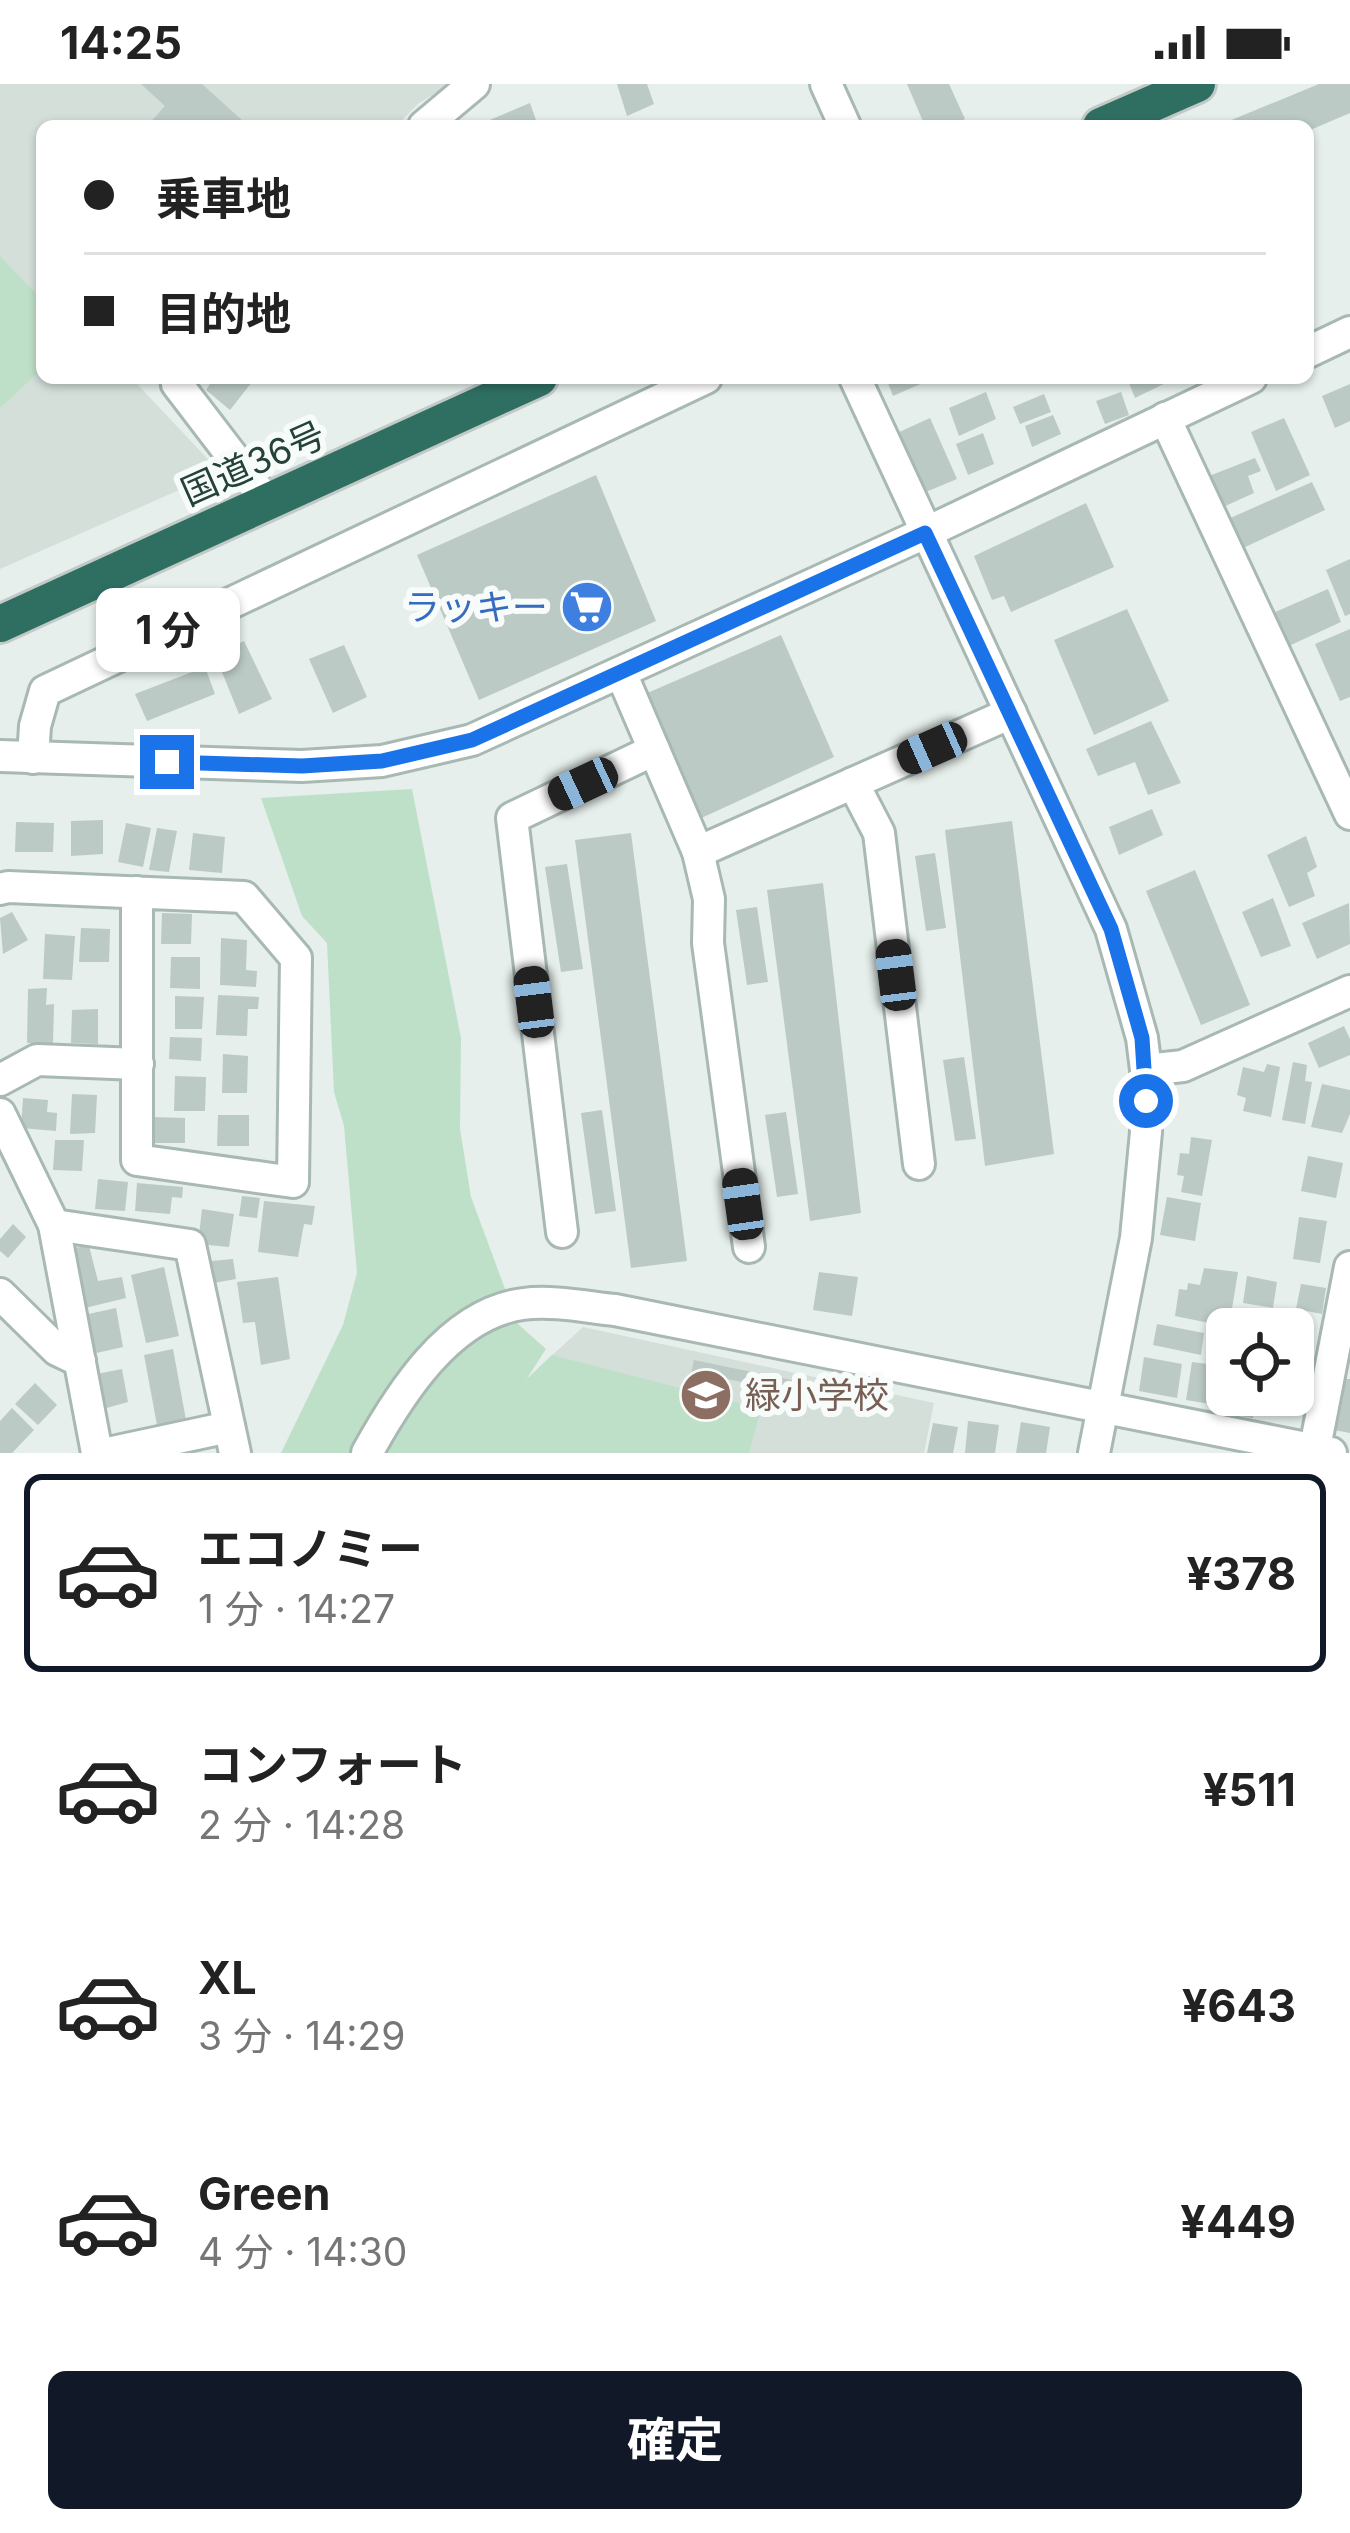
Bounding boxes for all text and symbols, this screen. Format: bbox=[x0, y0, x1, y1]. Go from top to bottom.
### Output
text: 14:25 bbox=[60, 15, 182, 70]
text: 乗車地 bbox=[156, 171, 291, 226]
text: 目的地 bbox=[156, 286, 291, 341]
street label: 国道36号 bbox=[174, 412, 332, 514]
supermarket icon: ラッキー bbox=[559, 579, 615, 635]
place label: ラッキー bbox=[404, 585, 548, 629]
callout: 1 分 bbox=[95, 588, 239, 672]
text: 1 分 bbox=[135, 606, 201, 653]
car bbox=[892, 717, 972, 779]
route end bbox=[140, 735, 194, 789]
car bbox=[543, 752, 623, 816]
car bbox=[874, 937, 918, 1013]
car bbox=[512, 964, 556, 1040]
route start bbox=[1119, 1074, 1173, 1128]
car bbox=[720, 1166, 766, 1242]
map controls bbox=[1206, 1308, 1314, 1416]
button: locate bbox=[1206, 1308, 1314, 1416]
school or university icon: 緑小学校 bbox=[678, 1367, 734, 1423]
place label: 緑小学校 bbox=[745, 1373, 889, 1417]
icon: car bbox=[54, 1519, 162, 1627]
text: エコノミー bbox=[198, 1521, 423, 1576]
text: ¥378 bbox=[1186, 1546, 1296, 1601]
text: 1 分 · 14:27 bbox=[198, 1585, 395, 1632]
icon: car bbox=[54, 1735, 162, 1843]
text: コンフォート bbox=[198, 1737, 467, 1792]
text: ¥511 bbox=[1203, 1762, 1296, 1817]
text: 2 分 · 14:28 bbox=[198, 1801, 405, 1848]
text: XL bbox=[198, 1950, 257, 2005]
icon: car bbox=[54, 1951, 162, 2059]
text: ¥643 bbox=[1182, 1978, 1296, 2033]
text: 3 分 · 14:29 bbox=[198, 2012, 406, 2059]
text: Green bbox=[198, 2166, 331, 2221]
icon: car bbox=[54, 2167, 162, 2275]
text: ¥449 bbox=[1180, 2194, 1296, 2249]
text: 4 分 · 14:30 bbox=[198, 2228, 407, 2275]
button: 確定 bbox=[48, 2371, 1302, 2509]

